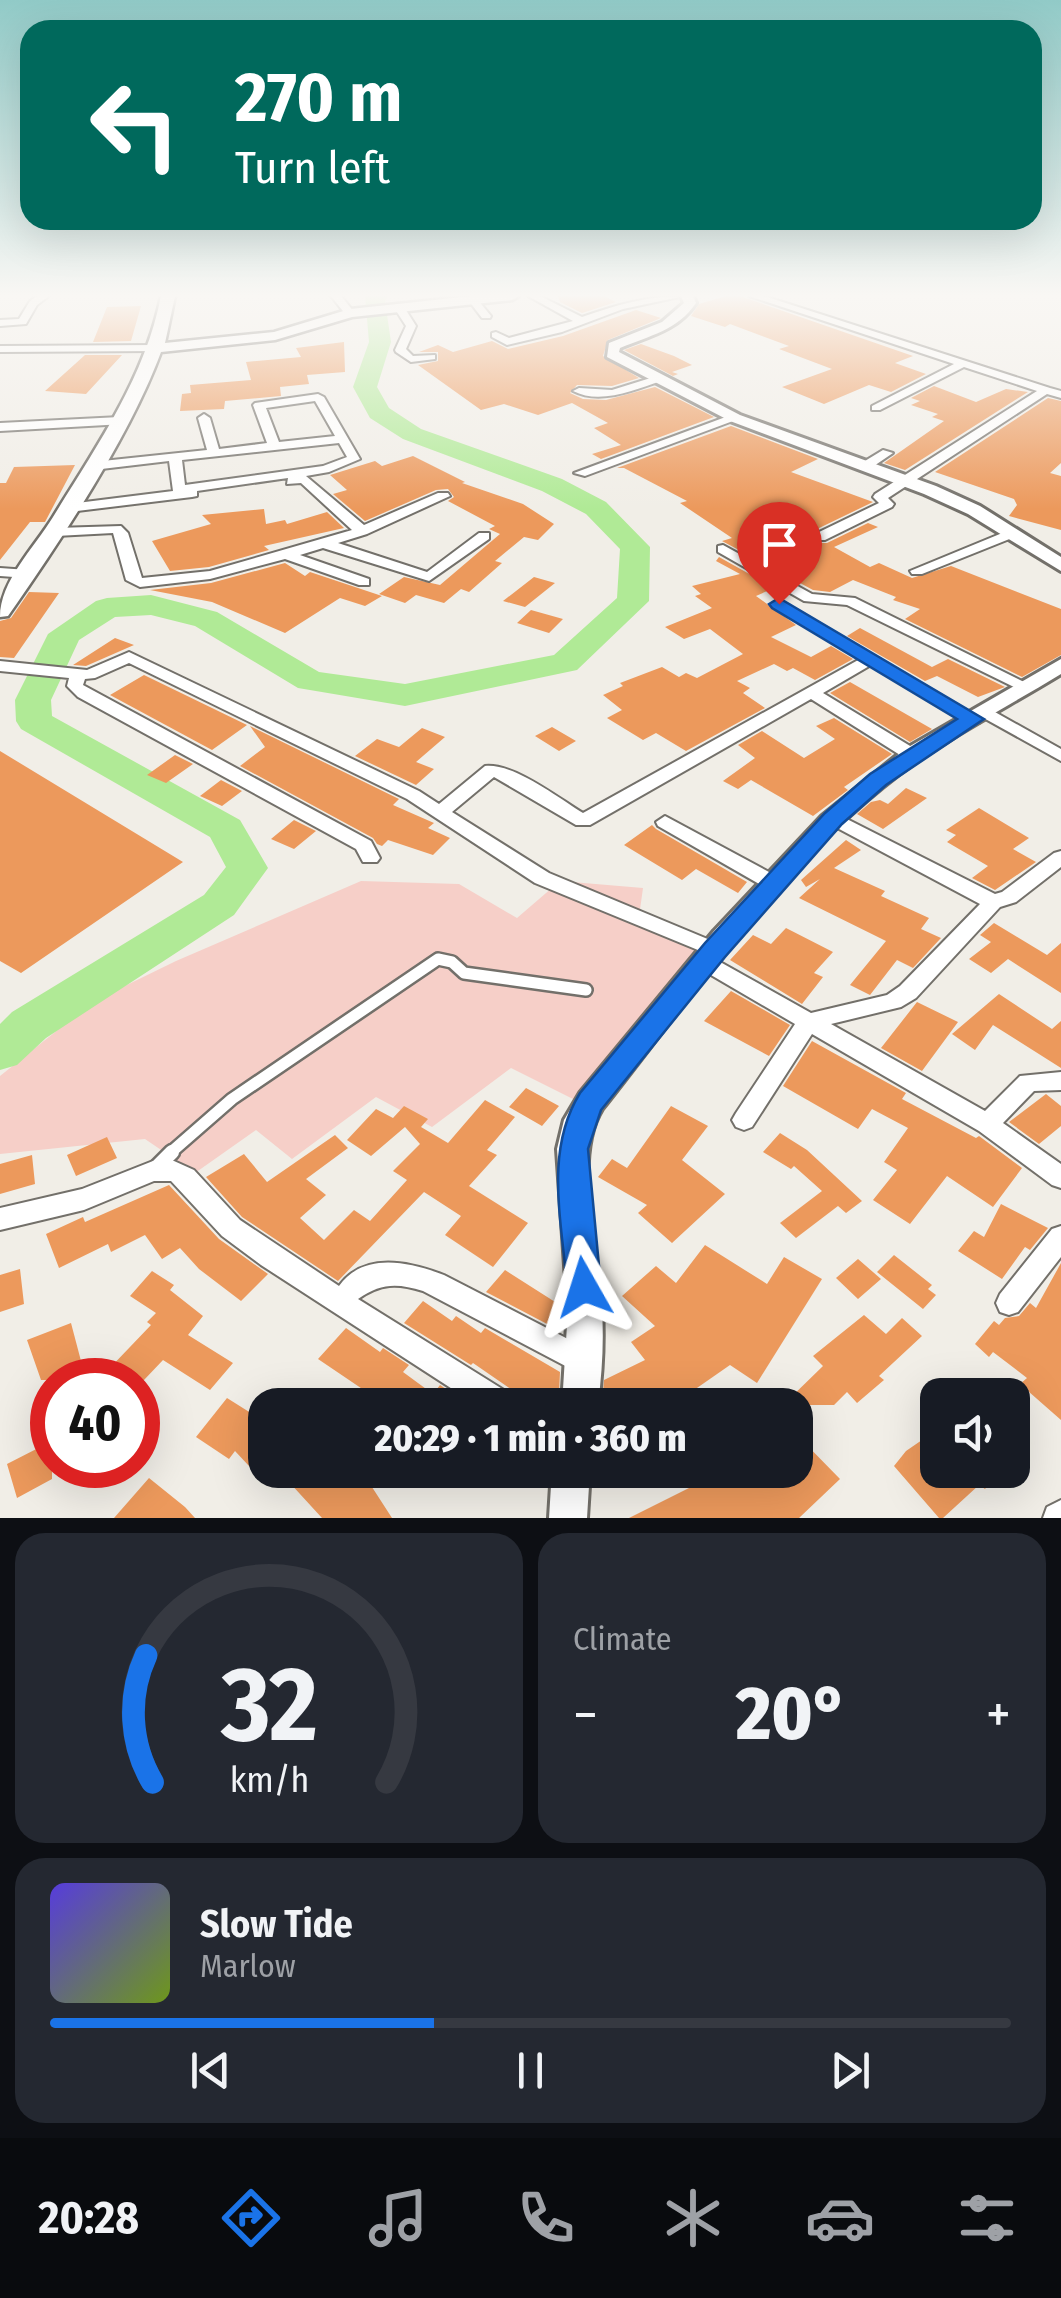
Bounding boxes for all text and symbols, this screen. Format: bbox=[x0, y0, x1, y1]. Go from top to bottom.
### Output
text: 270 m bbox=[235, 56, 402, 140]
icon: left bbox=[70, 60, 200, 190]
text: Turn left bbox=[235, 141, 390, 195]
pin bbox=[737, 502, 822, 605]
icon: arrive bbox=[752, 517, 807, 572]
position arrow bbox=[532, 1235, 636, 1339]
speed limit sign: 40 bbox=[30, 1358, 160, 1488]
map controls bbox=[920, 1378, 1030, 1488]
button: sound bbox=[920, 1378, 1030, 1488]
text: 20:29 · 1 min · 360 m bbox=[374, 1415, 687, 1461]
text: Climate bbox=[573, 1620, 672, 1658]
text: 32 bbox=[220, 1643, 317, 1768]
text: 20° bbox=[736, 1669, 848, 1759]
text: − bbox=[573, 1682, 598, 1748]
text: + bbox=[986, 1682, 1011, 1748]
text: km/h bbox=[229, 1759, 309, 1801]
text: Slow Tide bbox=[200, 1901, 353, 1947]
text: Marlow bbox=[200, 1947, 296, 1985]
icon: previous bbox=[183, 2043, 238, 2098]
icon: pause bbox=[503, 2043, 558, 2098]
icon: next bbox=[823, 2043, 878, 2098]
icon: directions bbox=[216, 2183, 286, 2253]
icon: music bbox=[363, 2183, 433, 2253]
icon: phone bbox=[511, 2183, 581, 2253]
icon: climate bbox=[658, 2183, 728, 2253]
icon: car bbox=[805, 2183, 875, 2253]
icon: filters bbox=[952, 2183, 1022, 2253]
text: 20:28 bbox=[39, 2191, 139, 2245]

